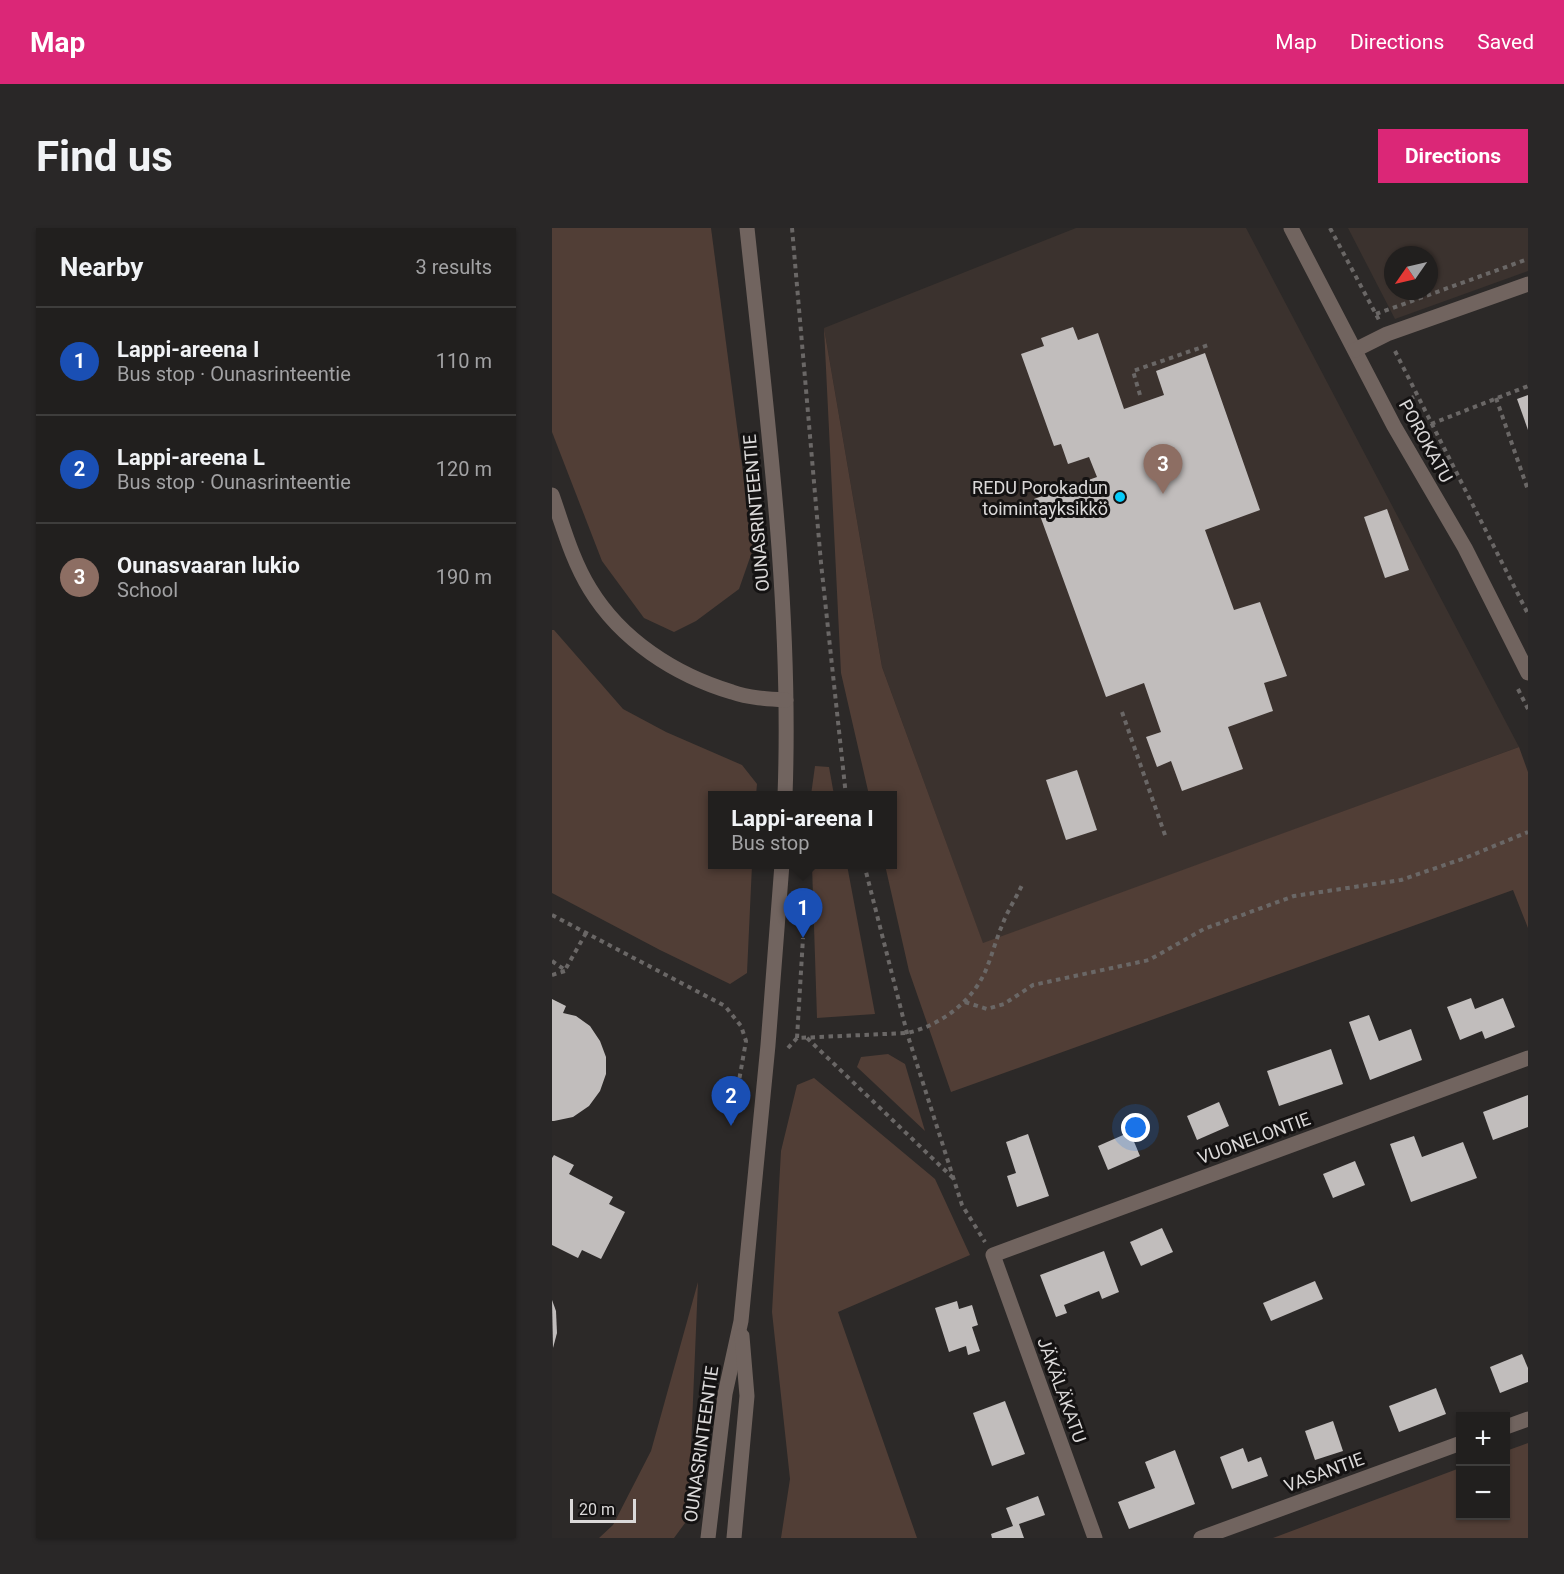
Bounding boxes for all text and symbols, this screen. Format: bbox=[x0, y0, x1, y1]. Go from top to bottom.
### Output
text: Map bbox=[30, 26, 85, 59]
text: Map bbox=[1275, 30, 1317, 54]
text: Directions bbox=[1350, 30, 1444, 54]
text: Saved bbox=[1477, 30, 1534, 54]
button: Directions bbox=[1378, 129, 1528, 183]
text: Find us bbox=[36, 132, 173, 181]
north arrow bbox=[1384, 246, 1438, 300]
text: Nearby bbox=[60, 252, 143, 282]
text: 3 results bbox=[416, 255, 492, 279]
text: Lappi-areena I bbox=[117, 337, 259, 362]
text: 1 bbox=[74, 349, 85, 373]
text: 110 m bbox=[436, 349, 492, 373]
text: Bus stop · Ounasrinteentie bbox=[117, 362, 351, 386]
street label: POROKATU bbox=[1395, 396, 1457, 486]
street label: OUNASRINTEENTIE bbox=[739, 434, 773, 592]
pin: 3 bbox=[1144, 444, 1182, 494]
text: Lappi-areena L bbox=[117, 445, 265, 470]
text: 2 bbox=[74, 457, 85, 481]
text: 120 m bbox=[436, 457, 492, 481]
text: Bus stop · Ounasrinteentie bbox=[117, 470, 351, 494]
place label: REDU Porokadun toimintayksikkö bbox=[972, 477, 1108, 519]
marker: REDU Porokadun toimintayksikkö bbox=[1113, 490, 1127, 504]
text: Ounasvaaran lukio bbox=[117, 553, 300, 578]
text: 3 bbox=[74, 565, 85, 589]
text: 190 m bbox=[436, 565, 492, 589]
text: School bbox=[117, 578, 178, 602]
popup bbox=[708, 791, 897, 869]
text: Lappi-areena I bbox=[731, 806, 874, 831]
text: Bus stop bbox=[731, 831, 809, 855]
pin: 1 bbox=[784, 888, 822, 938]
pin: 2 bbox=[712, 1076, 750, 1126]
street label: VUONELONTIE bbox=[1195, 1108, 1313, 1168]
your location bbox=[1121, 1113, 1150, 1142]
street label: JÄKÄLÄKATU bbox=[1033, 1335, 1091, 1445]
street label: OUNASRINTEENTIE bbox=[680, 1364, 722, 1524]
map controls bbox=[1456, 1412, 1510, 1520]
button: + bbox=[1456, 1412, 1510, 1466]
street label: VASANTIE bbox=[1281, 1448, 1367, 1496]
button: − bbox=[1456, 1466, 1510, 1520]
scale bar bbox=[570, 1496, 636, 1524]
text: 20 m bbox=[579, 1500, 615, 1519]

